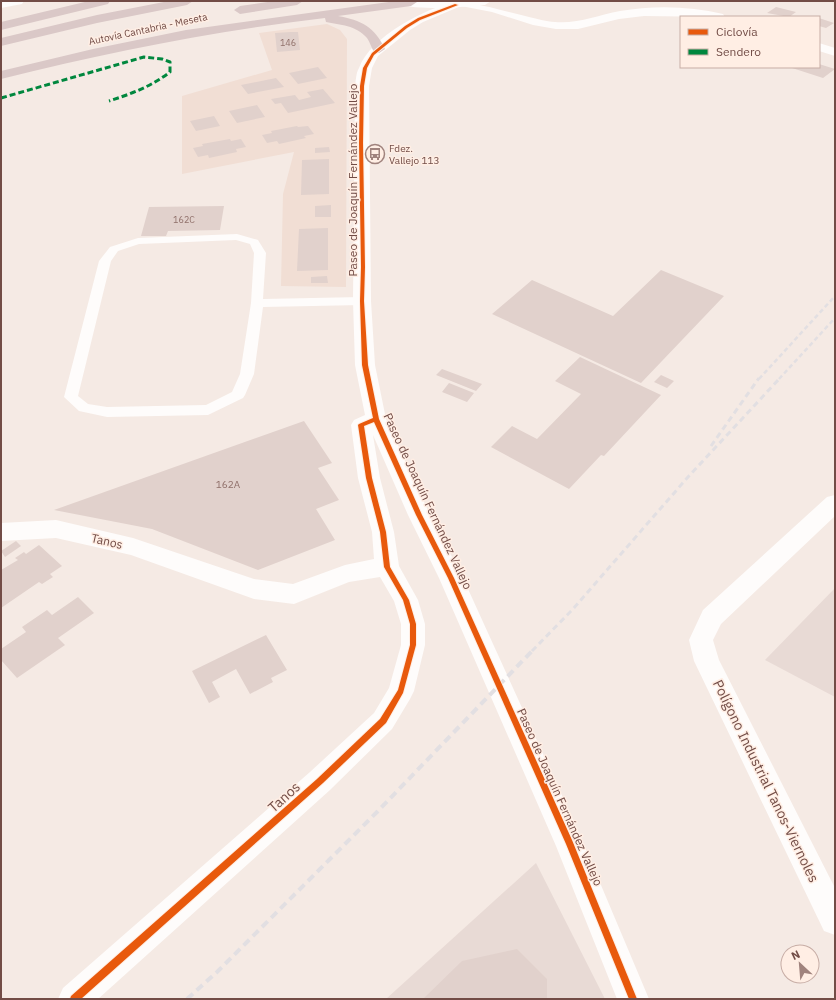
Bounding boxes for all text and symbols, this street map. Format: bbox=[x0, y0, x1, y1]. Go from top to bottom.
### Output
street label: Autovía Cantabria - Meseta bbox=[87, 10, 209, 48]
legend bbox=[680, 16, 820, 68]
text: Ciclovía bbox=[716, 24, 758, 39]
house number: 146 bbox=[280, 37, 296, 48]
text: Sendero bbox=[716, 44, 761, 59]
street label: Paseo de Joaquín Fernández Vallejo bbox=[345, 83, 360, 277]
place label: Fdez. Vallejo 113 bbox=[389, 142, 439, 167]
bus stop icon: Fdez. Vallejo 113 bbox=[364, 143, 386, 165]
house number: 162C bbox=[173, 214, 195, 225]
street label: Paseo de Joaquín Fernández Vallejo bbox=[380, 410, 476, 592]
house number: 162A bbox=[216, 478, 241, 491]
street label: Tanos bbox=[90, 530, 124, 552]
street label: Polígono Industrial Tanos-Viernoles bbox=[709, 677, 823, 885]
street label: Paseo de Joaquín Fernández Vallejo bbox=[514, 706, 606, 888]
street label: Tanos bbox=[264, 778, 304, 816]
north arrow bbox=[780, 944, 820, 984]
text: N bbox=[789, 947, 802, 963]

